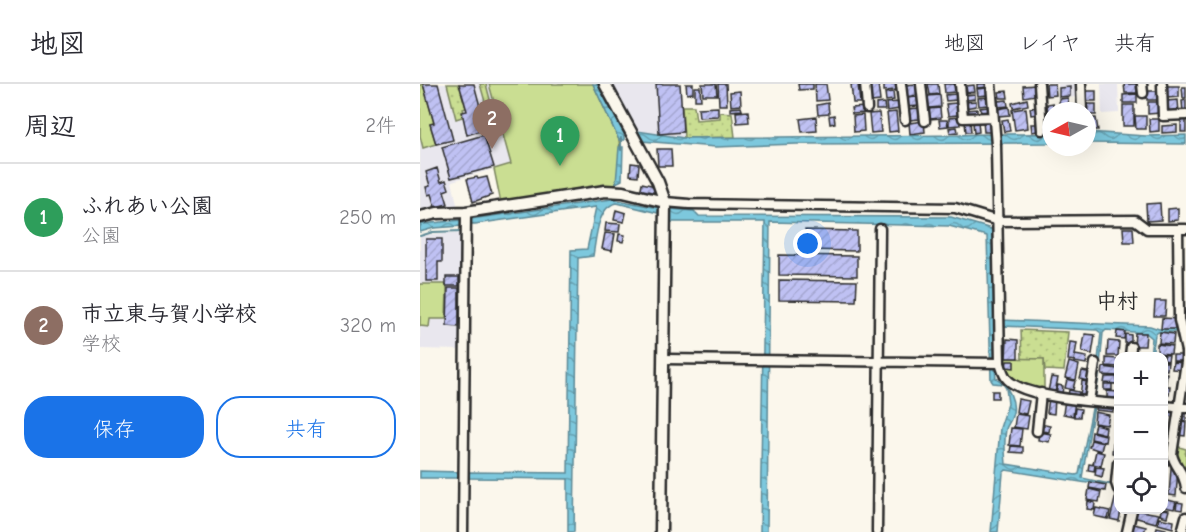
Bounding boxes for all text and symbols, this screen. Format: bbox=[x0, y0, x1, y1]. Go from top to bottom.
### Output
text: 地図 bbox=[30, 28, 86, 60]
text: 地図 bbox=[944, 31, 986, 55]
text: レイヤ bbox=[1019, 31, 1081, 55]
text: 共有 bbox=[1114, 31, 1156, 55]
pin: 2 bbox=[472, 100, 512, 149]
north arrow bbox=[1042, 102, 1096, 156]
text: 周辺 bbox=[24, 112, 76, 142]
text: 2件 bbox=[366, 114, 396, 137]
pin: 1 bbox=[540, 116, 580, 166]
text: ふれあい公園 bbox=[81, 193, 213, 219]
text: 1 bbox=[40, 206, 47, 229]
text: 250 m bbox=[339, 206, 396, 229]
text: 公園 bbox=[81, 224, 121, 247]
your location bbox=[793, 229, 822, 258]
district label: 中村 bbox=[1096, 289, 1138, 313]
text: 市立東与賀小学校 bbox=[81, 301, 257, 327]
text: 2 bbox=[39, 314, 48, 337]
text: 320 m bbox=[340, 314, 396, 337]
text: 学校 bbox=[81, 332, 121, 355]
map controls bbox=[1114, 352, 1168, 514]
button: + bbox=[1114, 352, 1168, 406]
button: 保存 bbox=[24, 396, 204, 458]
button: 共有 bbox=[216, 396, 396, 458]
button: − bbox=[1114, 406, 1168, 460]
button: locate bbox=[1114, 460, 1168, 514]

